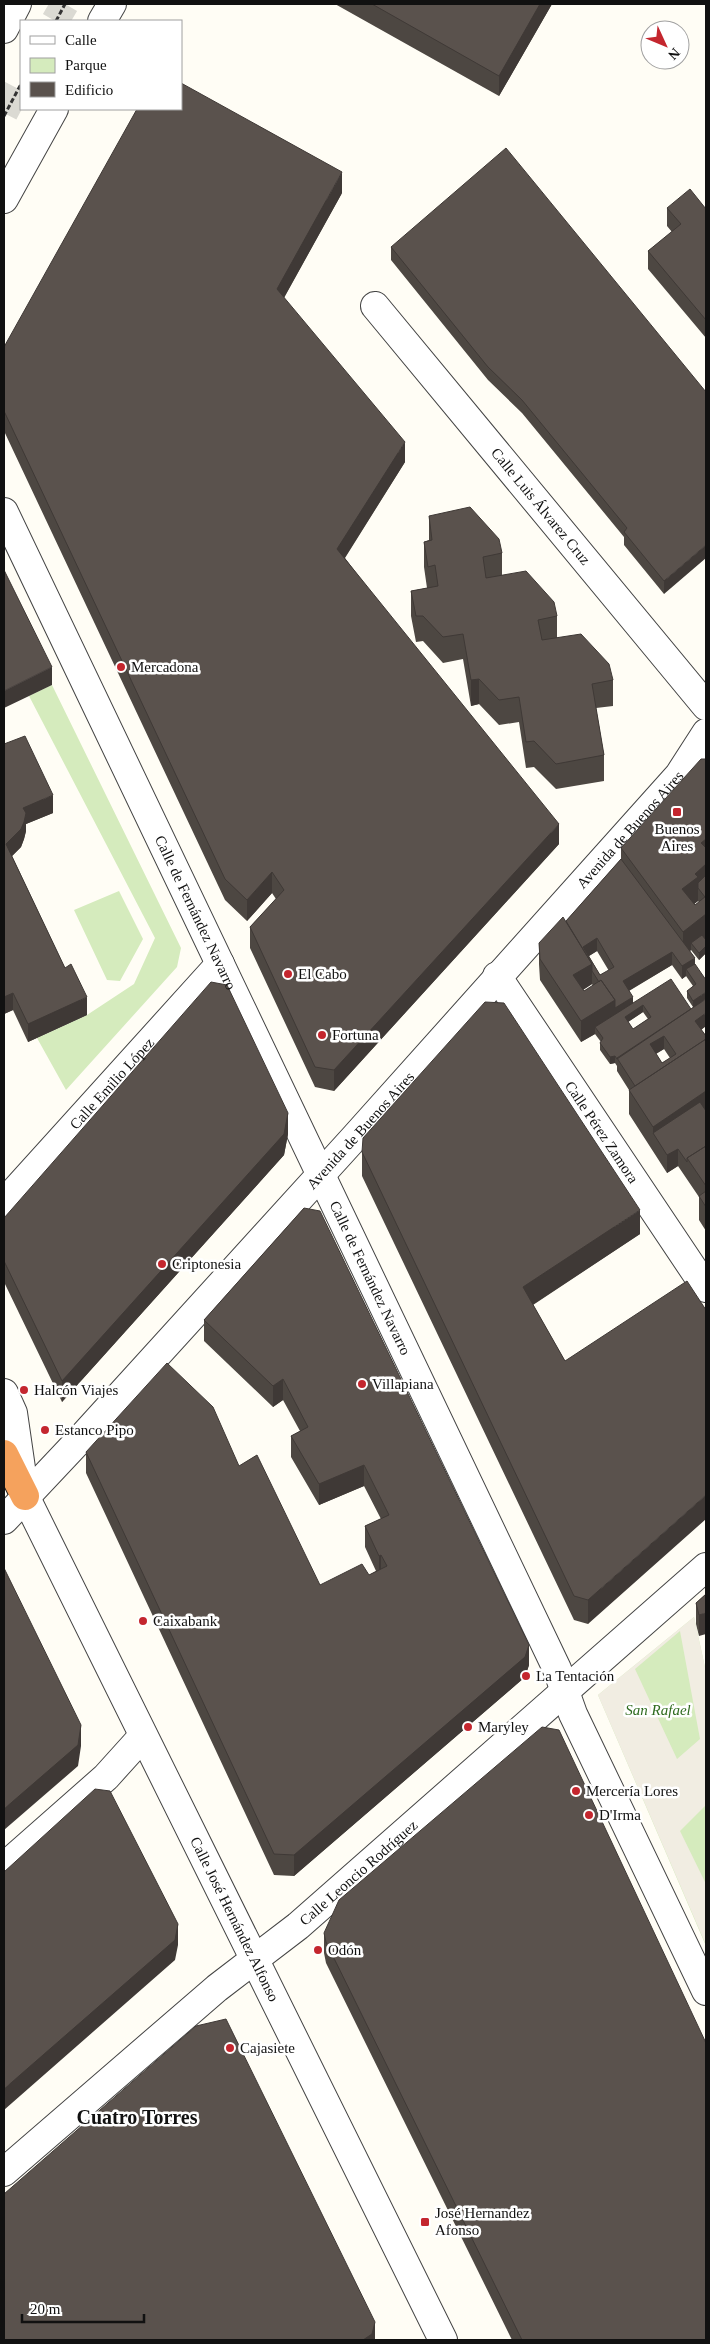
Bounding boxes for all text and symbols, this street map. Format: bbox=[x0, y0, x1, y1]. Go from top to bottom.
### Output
legend bbox=[20, 20, 182, 110]
north arrow bbox=[640, 20, 690, 70]
text: Calle bbox=[65, 32, 97, 48]
text: N bbox=[665, 45, 683, 63]
text: Parque bbox=[65, 57, 107, 73]
text: Edificio bbox=[65, 82, 113, 98]
street label: Calle Luis Álvarez Cruz bbox=[488, 445, 594, 568]
place label: Mercadona bbox=[131, 659, 199, 675]
marker: Mercadona bbox=[115, 661, 127, 673]
street label: Avenida de Buenos Aires bbox=[571, 765, 687, 891]
marker: Buenos Aires bbox=[671, 806, 683, 818]
place label: Buenos Aires bbox=[654, 820, 700, 855]
street label: Calle de Fernández Navarro bbox=[152, 833, 239, 992]
place label: El Cabo bbox=[298, 966, 347, 982]
marker: El Cabo bbox=[282, 968, 294, 980]
place label: Fortuna bbox=[332, 1027, 379, 1043]
marker: Fortuna bbox=[316, 1029, 328, 1041]
street label: Calle Emilio López bbox=[67, 1034, 158, 1133]
street label: Avenida de Buenos Aires bbox=[304, 1069, 417, 1192]
street label: Calle Pérez Zamora bbox=[562, 1078, 642, 1186]
street label: Calle de Fernández Navarro bbox=[326, 1198, 414, 1358]
place label: Criptonesia bbox=[172, 1256, 241, 1272]
marker: Criptonesia bbox=[156, 1258, 168, 1270]
place label: Villapiana bbox=[372, 1376, 434, 1392]
marker: Villapiana bbox=[356, 1378, 368, 1390]
place label: Halcón Viajes bbox=[34, 1382, 118, 1398]
marker: Halcón Viajes bbox=[18, 1384, 30, 1396]
place label: Estanco Pipo bbox=[55, 1422, 134, 1438]
marker: Estanco Pipo bbox=[39, 1424, 51, 1436]
place label: Caixabank bbox=[153, 1613, 218, 1629]
marker: Caixabank bbox=[137, 1615, 149, 1627]
place label: La Tentación bbox=[536, 1668, 615, 1684]
marker: La Tentación bbox=[520, 1670, 532, 1682]
park label: San Rafael bbox=[625, 1702, 691, 1718]
place label: Maryley bbox=[478, 1719, 529, 1735]
marker: Maryley bbox=[462, 1721, 474, 1733]
place label: Mercería Lores bbox=[586, 1783, 678, 1799]
marker: Mercería Lores bbox=[570, 1785, 582, 1797]
place label: D'Irma bbox=[599, 1807, 641, 1823]
marker: D'Irma bbox=[583, 1809, 595, 1821]
street label: Calle Leoncio Rodríguez bbox=[297, 1817, 421, 1929]
street label: Calle José Hernández Alfonso bbox=[187, 1834, 282, 2004]
place label: Odón bbox=[328, 1942, 362, 1958]
marker: Odón bbox=[312, 1944, 324, 1956]
place label: Cajasiete bbox=[240, 2040, 295, 2056]
marker: Cajasiete bbox=[224, 2042, 236, 2054]
district label: Cuatro Torres bbox=[77, 2106, 198, 2128]
place label: José Hernandez Afonso bbox=[435, 2205, 530, 2238]
marker: José Hernandez Afonso bbox=[419, 2216, 431, 2228]
scale bar bbox=[22, 2292, 145, 2324]
text: 20 m bbox=[30, 2301, 61, 2317]

